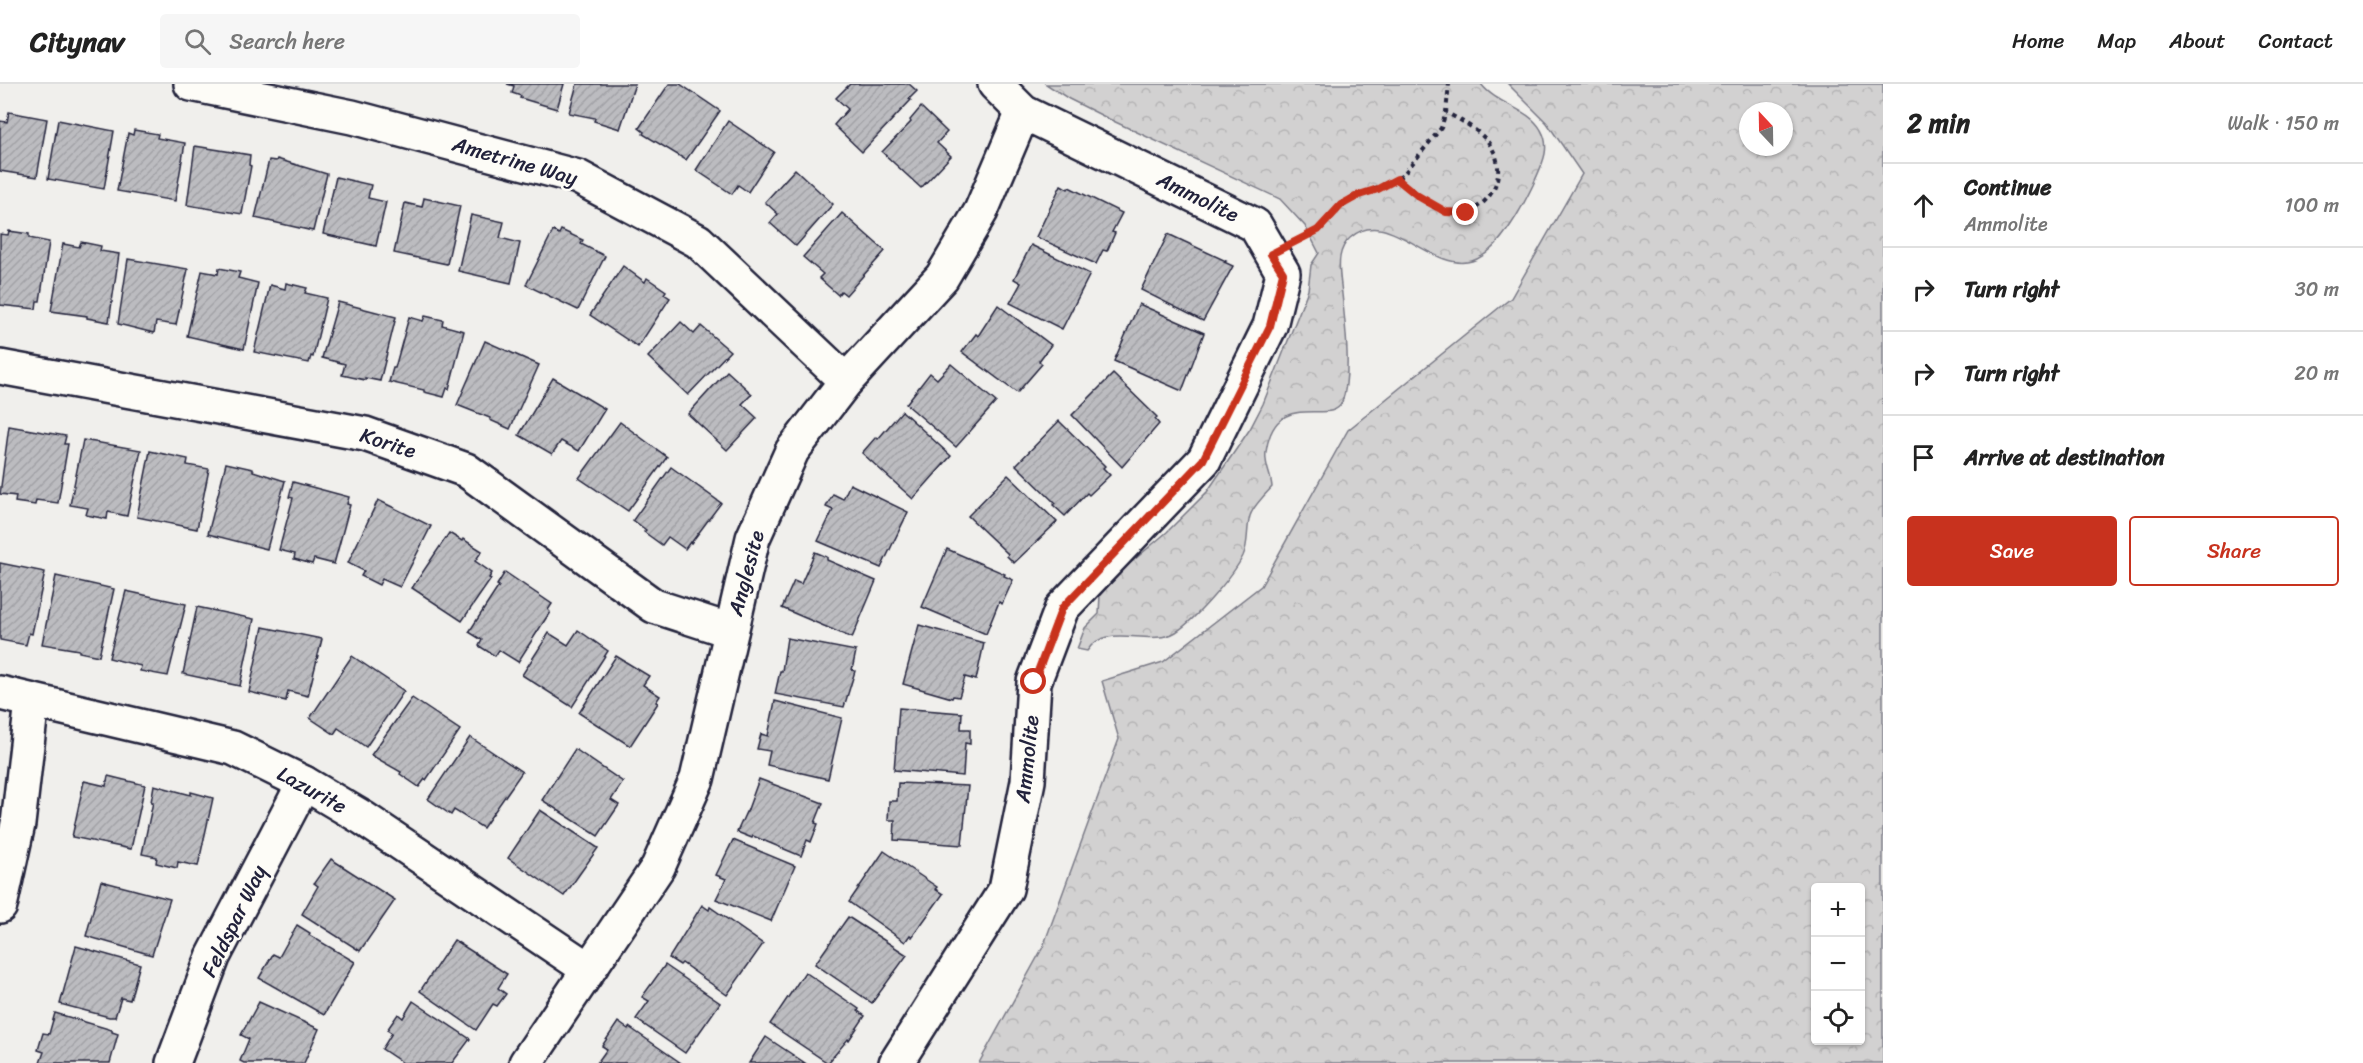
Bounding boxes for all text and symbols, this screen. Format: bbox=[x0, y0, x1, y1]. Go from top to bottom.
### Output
search box bbox=[160, 14, 580, 68]
text: Citynav bbox=[30, 17, 124, 66]
text: Search here bbox=[229, 22, 345, 61]
text: Home bbox=[2012, 22, 2064, 60]
text: Map bbox=[2097, 22, 2136, 60]
text: About bbox=[2169, 22, 2226, 60]
text: Contact bbox=[2259, 22, 2333, 60]
icon: search bbox=[181, 25, 214, 58]
text: 2 min bbox=[1907, 100, 1970, 146]
north arrow bbox=[1739, 102, 1793, 156]
text: Walk · 150 m bbox=[2227, 106, 2339, 141]
street label: Ametrine Way bbox=[447, 125, 582, 197]
street label: Ammolite bbox=[1149, 160, 1246, 233]
text: Continue bbox=[1964, 168, 2052, 207]
text: 100 m bbox=[2285, 188, 2339, 223]
icon: ahead bbox=[1907, 189, 1940, 222]
route end bbox=[1452, 199, 1478, 225]
text: Ammolite bbox=[1964, 207, 2048, 242]
text: Turn right bbox=[1964, 270, 2059, 309]
text: 30 m bbox=[2295, 272, 2339, 307]
icon: right bbox=[1907, 273, 1940, 306]
text: Turn right bbox=[1964, 354, 2059, 393]
text: 20 m bbox=[2294, 356, 2339, 391]
icon: right bbox=[1907, 357, 1940, 390]
street label: Korite bbox=[355, 416, 421, 470]
text: Arrive at destination bbox=[1964, 438, 2165, 477]
icon: arrive bbox=[1907, 441, 1940, 474]
button: Save bbox=[1907, 516, 2117, 586]
button: Share bbox=[2129, 516, 2339, 586]
street label: Anglesite bbox=[716, 526, 776, 621]
route start bbox=[1020, 668, 1046, 694]
street label: Ammolite bbox=[1003, 713, 1050, 806]
street label: Lazurite bbox=[270, 755, 354, 825]
street label: Feldspar Way bbox=[190, 858, 278, 984]
map controls bbox=[1811, 883, 1865, 1045]
button: + bbox=[1811, 883, 1865, 937]
button: − bbox=[1811, 937, 1865, 991]
button: locate bbox=[1811, 991, 1865, 1045]

